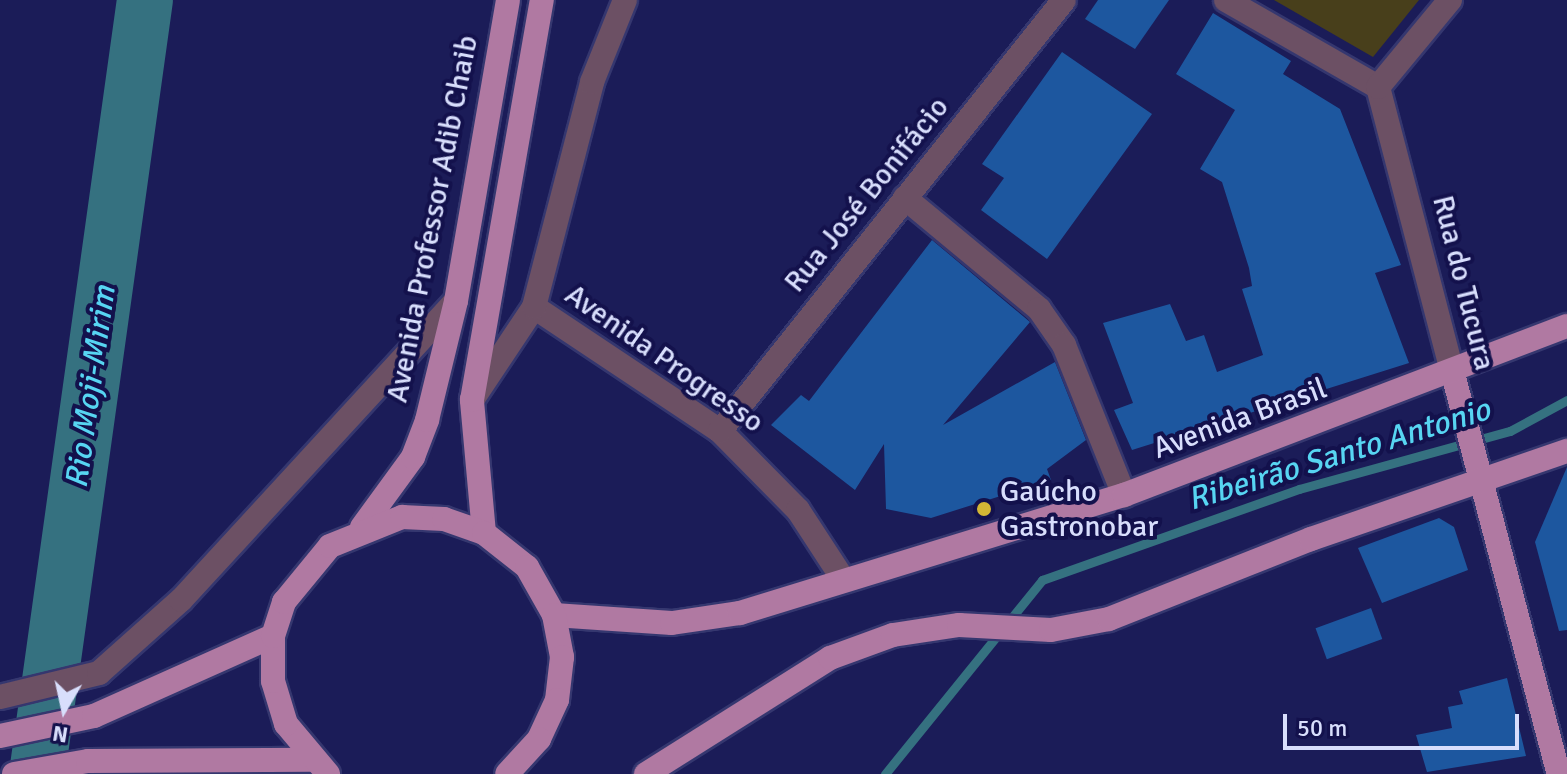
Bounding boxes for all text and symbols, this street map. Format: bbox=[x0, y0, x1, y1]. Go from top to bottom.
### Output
street label: Avenida Professor Adib Chaib bbox=[380, 32, 486, 406]
street label: Rua José Bonifácio bbox=[777, 90, 957, 300]
street label: Rua do Tucura bbox=[1424, 192, 1502, 374]
street label: Avenida Progresso bbox=[558, 277, 770, 441]
water label: Rio Moji-Mirim bbox=[58, 283, 124, 491]
street label: Avenida Brasil bbox=[1148, 371, 1332, 467]
water label: Ribeirão Santo Antonio bbox=[1183, 391, 1495, 519]
place label: Gaúcho Gastronobar bbox=[1000, 474, 1158, 544]
marker: Gaúcho Gastronobar bbox=[975, 500, 993, 518]
north arrow bbox=[24, 670, 104, 750]
scale bar bbox=[1287, 698, 1523, 748]
text: 50 m bbox=[1297, 713, 1347, 743]
text: N bbox=[50, 720, 70, 749]

